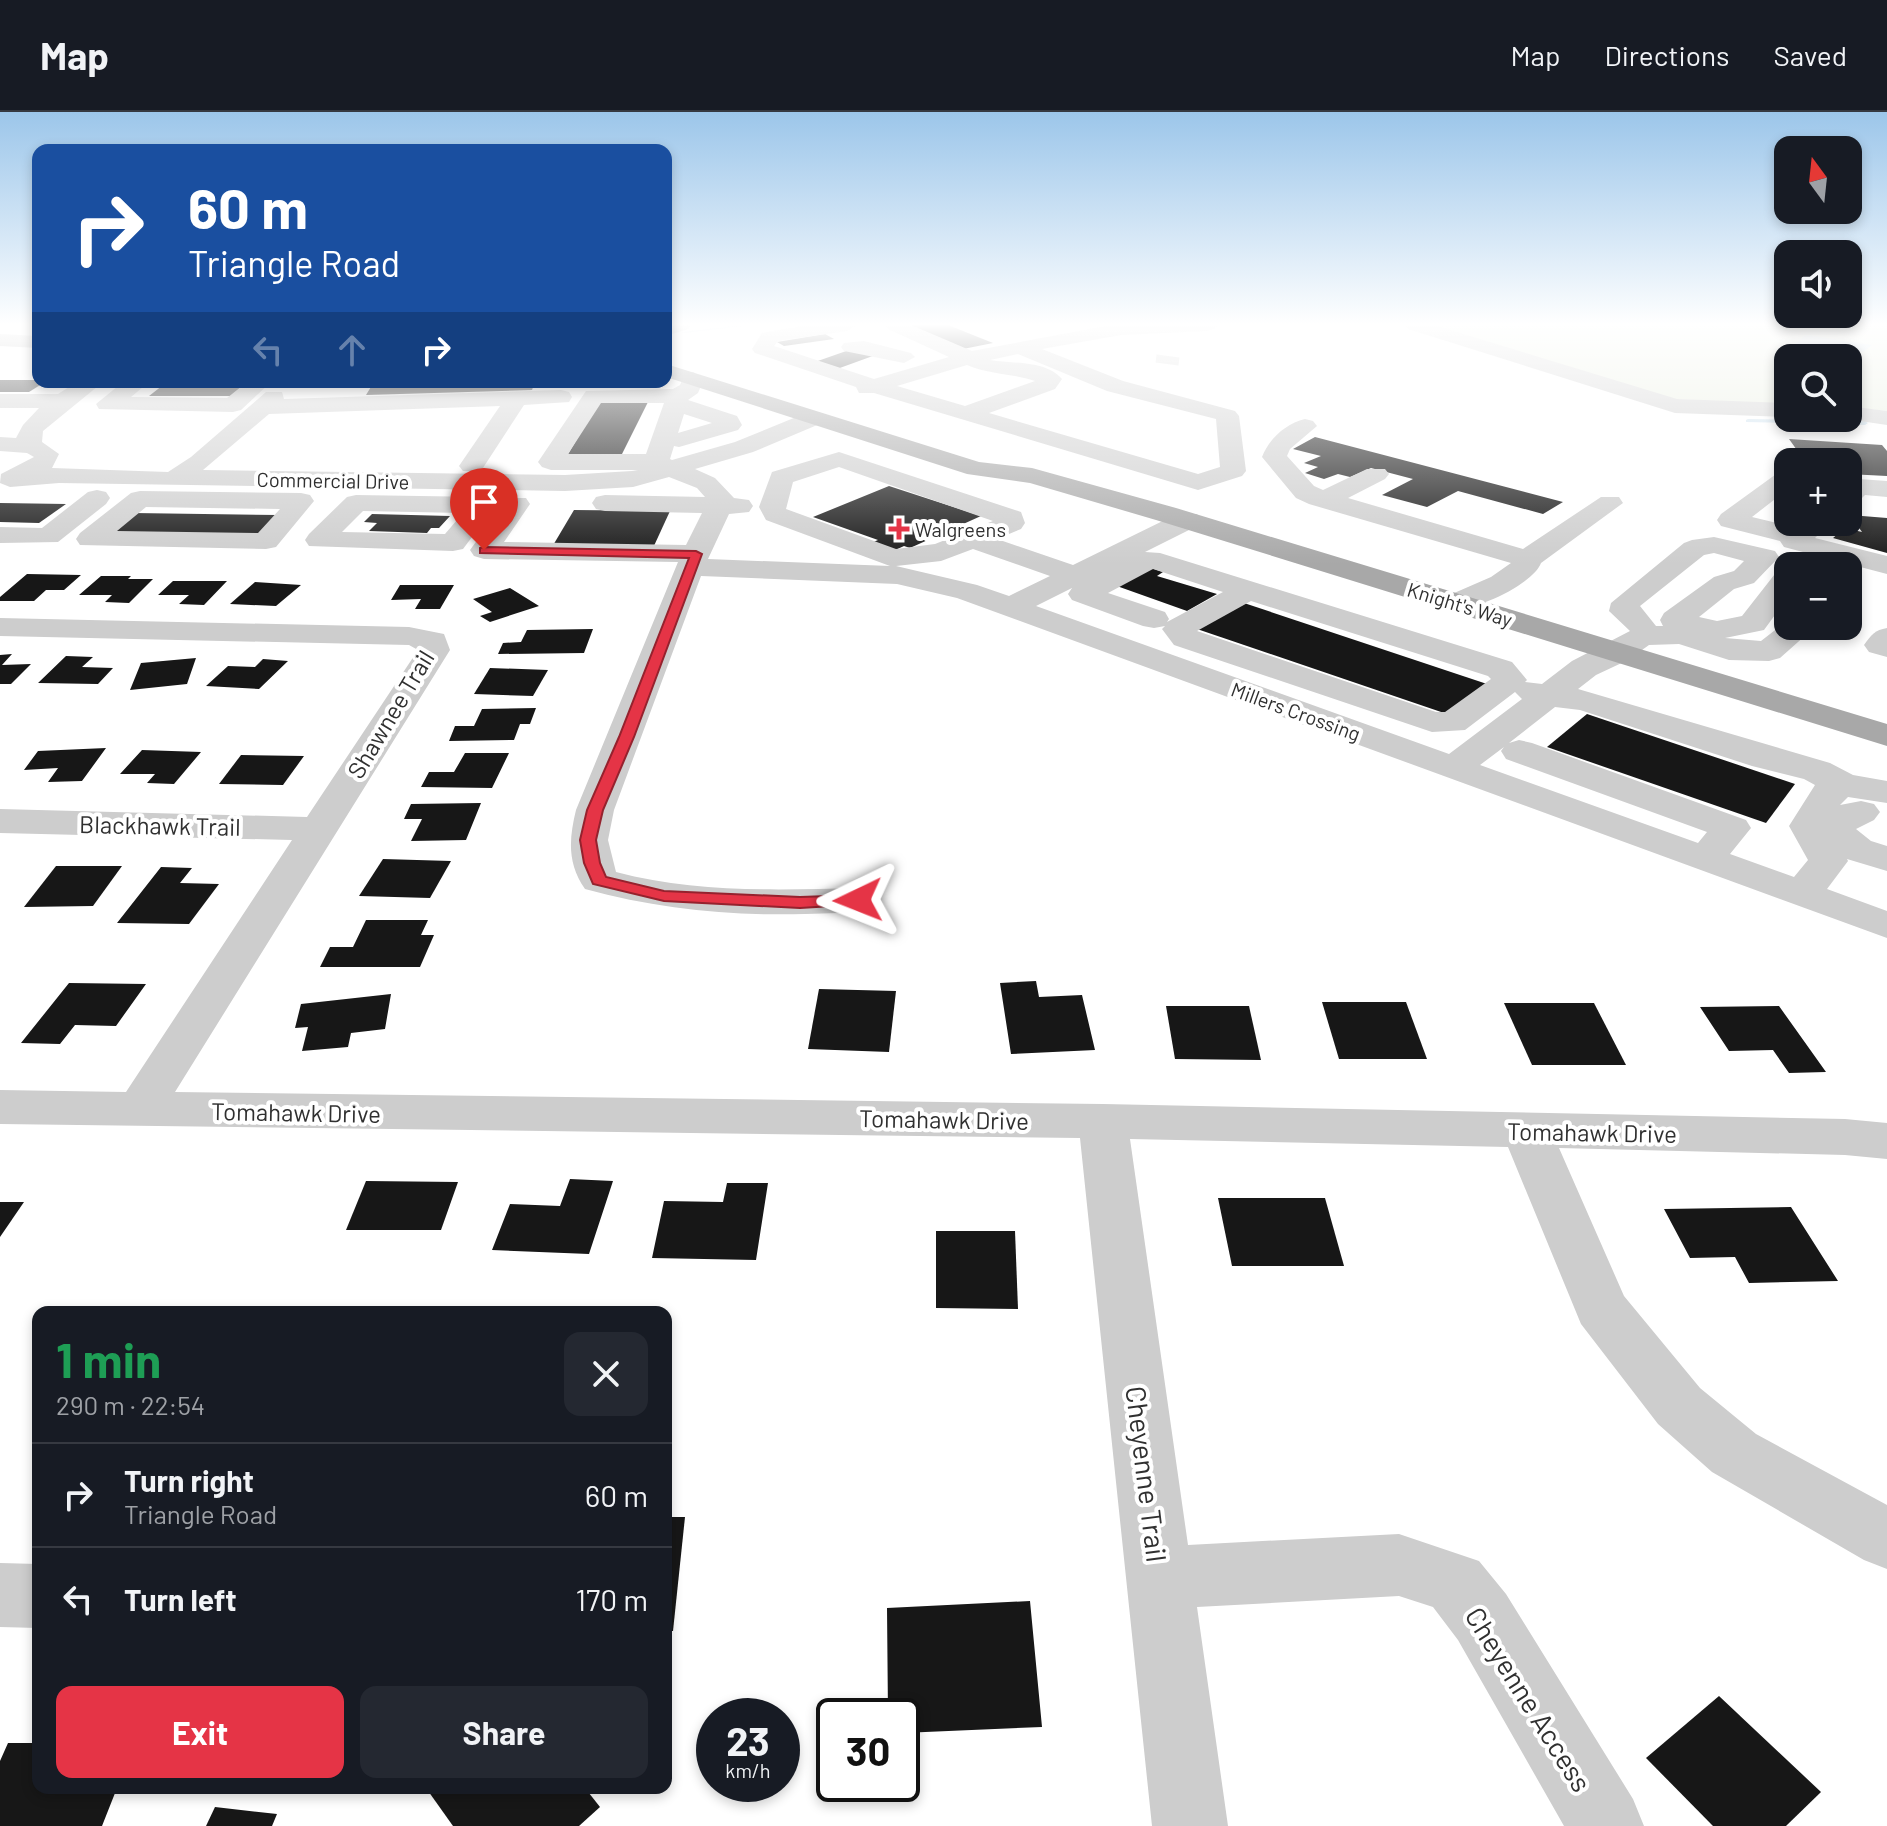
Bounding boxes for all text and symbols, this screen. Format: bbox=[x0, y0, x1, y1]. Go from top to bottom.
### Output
text: Map bbox=[40, 32, 109, 78]
text: Map bbox=[1511, 38, 1560, 72]
text: Directions bbox=[1604, 38, 1730, 72]
text: Saved bbox=[1774, 38, 1847, 72]
north arrow bbox=[1774, 136, 1862, 224]
map controls bbox=[1774, 136, 1862, 640]
text: 60 m bbox=[188, 173, 308, 240]
icon: right bbox=[56, 176, 160, 280]
button: sound bbox=[1774, 240, 1862, 328]
text: Triangle Road bbox=[188, 241, 400, 284]
icon: left bbox=[246, 328, 290, 372]
icon: ahead bbox=[330, 328, 374, 372]
icon: right bbox=[414, 328, 458, 372]
button: search bbox=[1774, 344, 1862, 432]
button: + bbox=[1774, 448, 1862, 536]
street label: Commercial Drive bbox=[256, 467, 410, 493]
pin bbox=[450, 468, 518, 550]
icon: arrive bbox=[462, 480, 506, 524]
place label: Walgreens bbox=[915, 517, 1006, 541]
marker: Walgreens bbox=[890, 520, 908, 538]
button: − bbox=[1774, 552, 1862, 640]
street label: Knight's Way bbox=[1405, 577, 1515, 631]
street label: Shawnee Trail bbox=[340, 645, 440, 783]
street label: Millers Crossing bbox=[1228, 676, 1364, 746]
street label: Blackhawk Trail bbox=[79, 809, 241, 841]
position arrow bbox=[816, 858, 900, 942]
street label: Tomahawk Drive bbox=[211, 1096, 381, 1128]
street label: Tomahawk Drive bbox=[859, 1103, 1029, 1135]
street label: Tomahawk Drive bbox=[1507, 1116, 1677, 1148]
text: 1 min bbox=[56, 1330, 161, 1388]
button: close bbox=[564, 1332, 648, 1416]
street label: Cheyenne Trail bbox=[1119, 1384, 1175, 1564]
text: 290 m · 22:54 bbox=[56, 1389, 205, 1420]
text: Turn right bbox=[124, 1462, 254, 1498]
icon: right bbox=[56, 1473, 100, 1517]
text: 60 m bbox=[585, 1477, 648, 1513]
text: Triangle Road bbox=[124, 1498, 277, 1529]
icon: left bbox=[56, 1577, 100, 1621]
text: Turn left bbox=[124, 1581, 237, 1617]
text: 170 m bbox=[576, 1581, 648, 1617]
street label: Cheyenne Access bbox=[1459, 1600, 1599, 1798]
button: Exit bbox=[56, 1686, 344, 1778]
button: Share bbox=[360, 1686, 648, 1778]
speed limit sign: 30 bbox=[816, 1698, 920, 1802]
text: 23 bbox=[726, 1716, 770, 1764]
text: km/h bbox=[725, 1758, 771, 1782]

